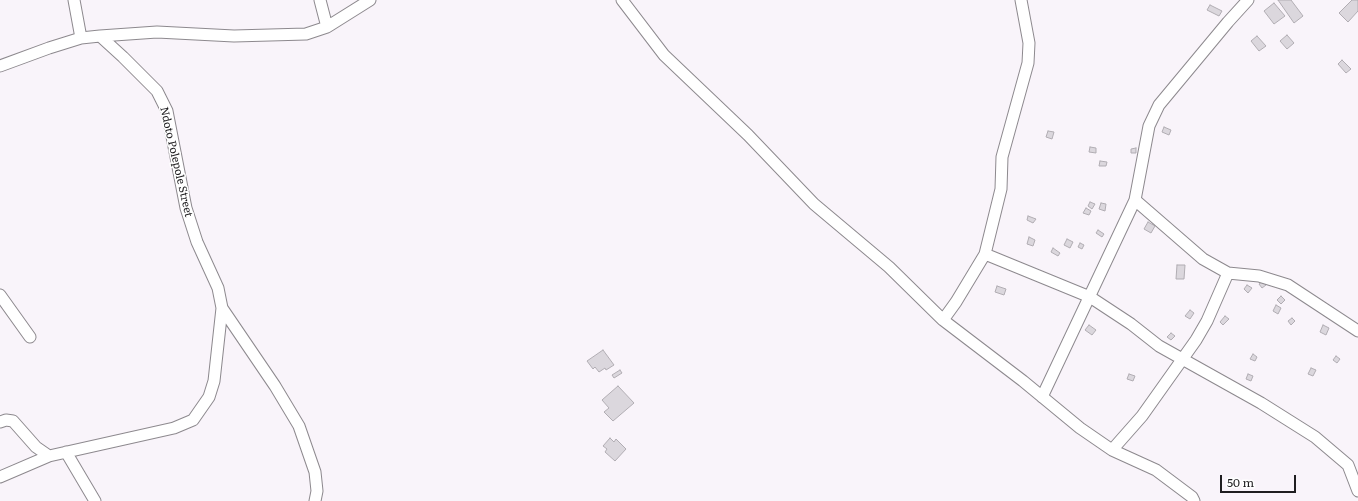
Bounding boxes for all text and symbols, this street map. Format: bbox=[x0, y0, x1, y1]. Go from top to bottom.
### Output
street label: Ndoto Polepole Street bbox=[157, 106, 195, 218]
scale bar bbox=[1222, 467, 1298, 493]
text: 50 m bbox=[1227, 473, 1254, 491]

